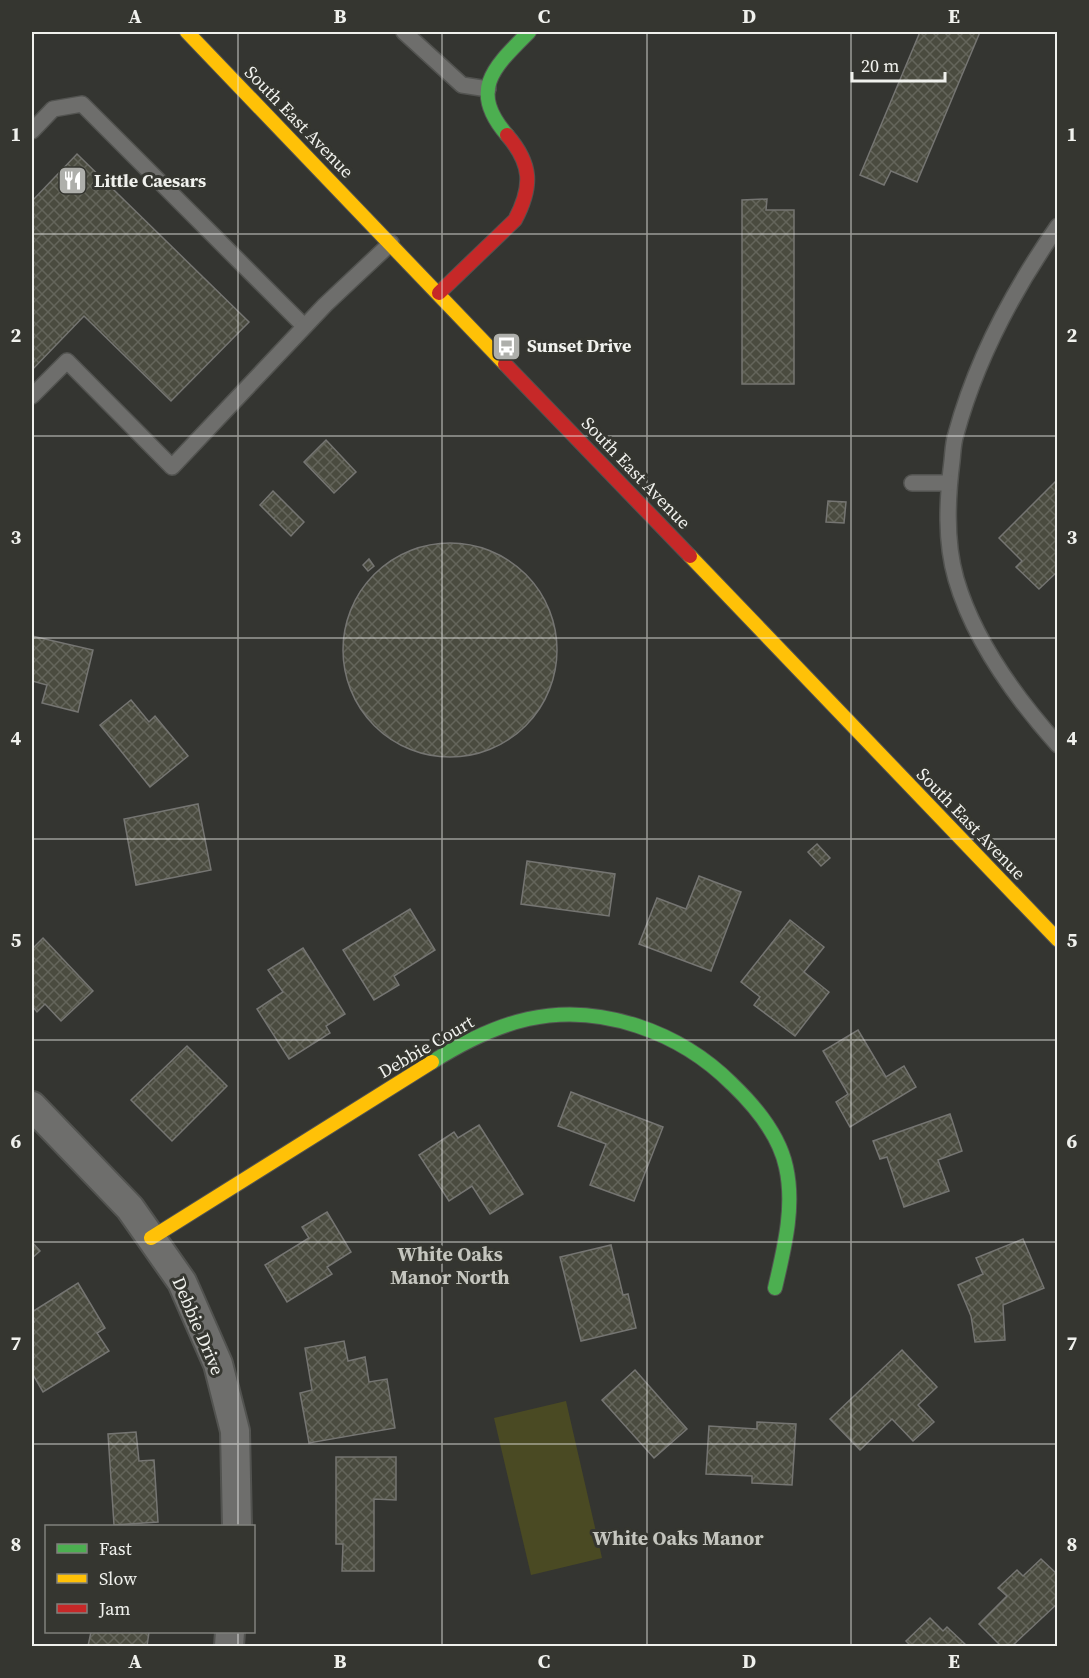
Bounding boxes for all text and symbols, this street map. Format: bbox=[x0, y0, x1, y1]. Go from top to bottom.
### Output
text: A bbox=[128, 2, 142, 30]
text: B bbox=[333, 2, 347, 30]
text: C bbox=[538, 2, 550, 30]
text: D bbox=[742, 2, 756, 30]
text: E bbox=[948, 2, 960, 30]
scale bar bbox=[852, 45, 945, 83]
text: 20 m bbox=[861, 53, 899, 78]
street label: South East Avenue bbox=[239, 60, 359, 183]
text: 1 bbox=[11, 120, 21, 148]
text: 1 bbox=[1067, 120, 1077, 148]
restaurant icon: Little Caesars bbox=[57, 165, 89, 197]
place label: Little Caesars bbox=[94, 168, 206, 193]
text: 2 bbox=[11, 321, 22, 349]
text: 2 bbox=[1067, 321, 1078, 349]
bus stop icon: Sunset Drive bbox=[490, 330, 522, 362]
place label: Sunset Drive bbox=[527, 333, 631, 358]
street label: South East Avenue bbox=[576, 411, 696, 534]
text: 3 bbox=[11, 523, 22, 551]
text: 3 bbox=[1067, 523, 1078, 551]
text: 4 bbox=[11, 724, 22, 752]
text: 4 bbox=[1067, 724, 1078, 752]
street label: South East Avenue bbox=[911, 762, 1031, 885]
text: 5 bbox=[11, 926, 22, 954]
text: 5 bbox=[1067, 926, 1078, 954]
street label: Debbie Court bbox=[373, 1009, 478, 1084]
text: 6 bbox=[11, 1127, 22, 1155]
text: 6 bbox=[1067, 1127, 1078, 1155]
district label: White Oaks Manor North bbox=[390, 1240, 510, 1291]
street label: Debbie Drive bbox=[167, 1273, 230, 1379]
text: 7 bbox=[11, 1329, 22, 1357]
text: 7 bbox=[1067, 1329, 1078, 1357]
district label: White Oaks Manor bbox=[592, 1524, 764, 1552]
legend bbox=[45, 1525, 255, 1633]
text: 8 bbox=[11, 1530, 21, 1558]
text: 8 bbox=[1067, 1530, 1077, 1558]
text: Fast bbox=[99, 1536, 132, 1561]
text: Slow bbox=[99, 1566, 137, 1591]
text: Jam bbox=[98, 1596, 131, 1621]
text: A bbox=[128, 1647, 142, 1675]
text: B bbox=[333, 1647, 347, 1675]
text: C bbox=[538, 1647, 550, 1675]
text: D bbox=[742, 1647, 756, 1675]
text: E bbox=[948, 1647, 960, 1675]

